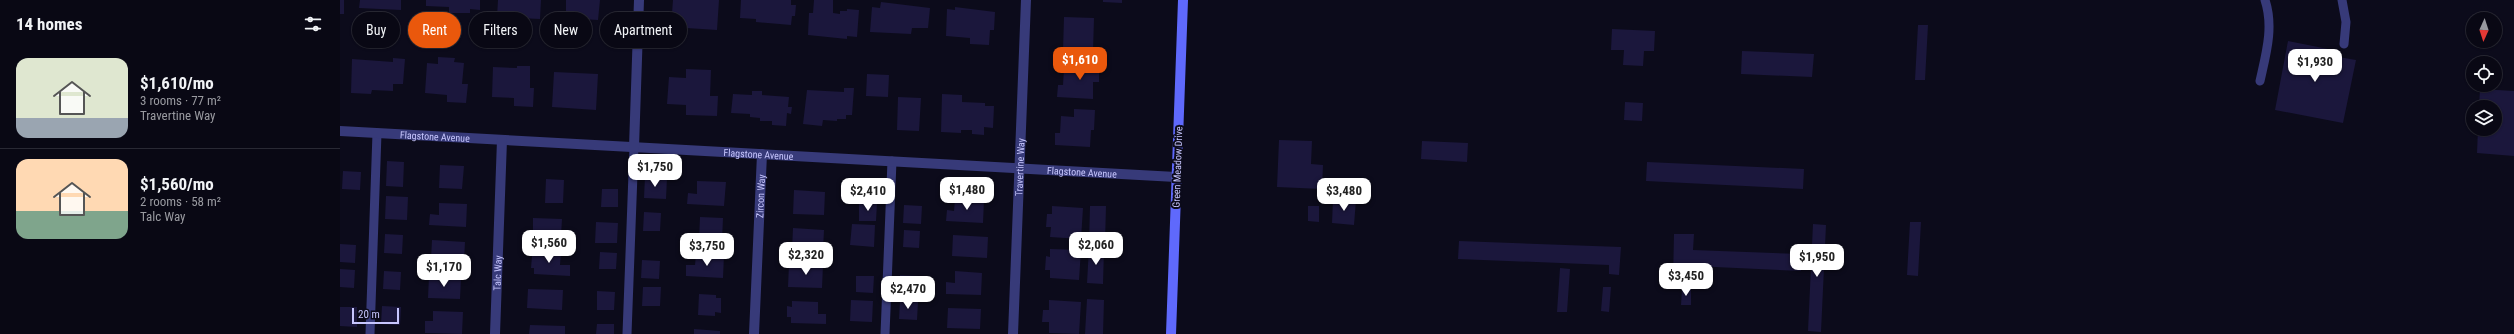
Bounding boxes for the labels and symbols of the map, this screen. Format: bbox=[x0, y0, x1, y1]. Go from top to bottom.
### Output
north arrow bbox=[2466, 12, 2502, 48]
pin: $1,610 bbox=[1047, 47, 1113, 81]
pin: $1,930 bbox=[2282, 49, 2348, 83]
street label: Green Meadow Drive bbox=[1171, 126, 1184, 208]
street label: Flagstone Avenue bbox=[400, 129, 470, 144]
street label: Travertine Way bbox=[1013, 138, 1027, 196]
street label: Flagstone Avenue bbox=[723, 147, 794, 162]
pin: $1,750 bbox=[622, 154, 688, 188]
street label: Flagstone Avenue bbox=[1047, 165, 1117, 180]
street label: Zircon Way bbox=[754, 174, 767, 218]
pin: $1,480 bbox=[934, 177, 1000, 211]
pin: $2,410 bbox=[835, 178, 901, 212]
pin: $3,480 bbox=[1311, 178, 1377, 212]
pin: $1,560 bbox=[516, 230, 582, 264]
pin: $2,060 bbox=[1063, 232, 1129, 266]
pin: $3,750 bbox=[674, 233, 740, 267]
pin: $2,320 bbox=[773, 242, 839, 276]
pin: $1,950 bbox=[1784, 244, 1850, 278]
pin: $1,170 bbox=[411, 254, 477, 288]
street label: Talc Way bbox=[492, 255, 504, 291]
pin: $3,450 bbox=[1653, 263, 1719, 297]
pin: $2,470 bbox=[875, 276, 941, 310]
scale bar bbox=[352, 306, 399, 325]

